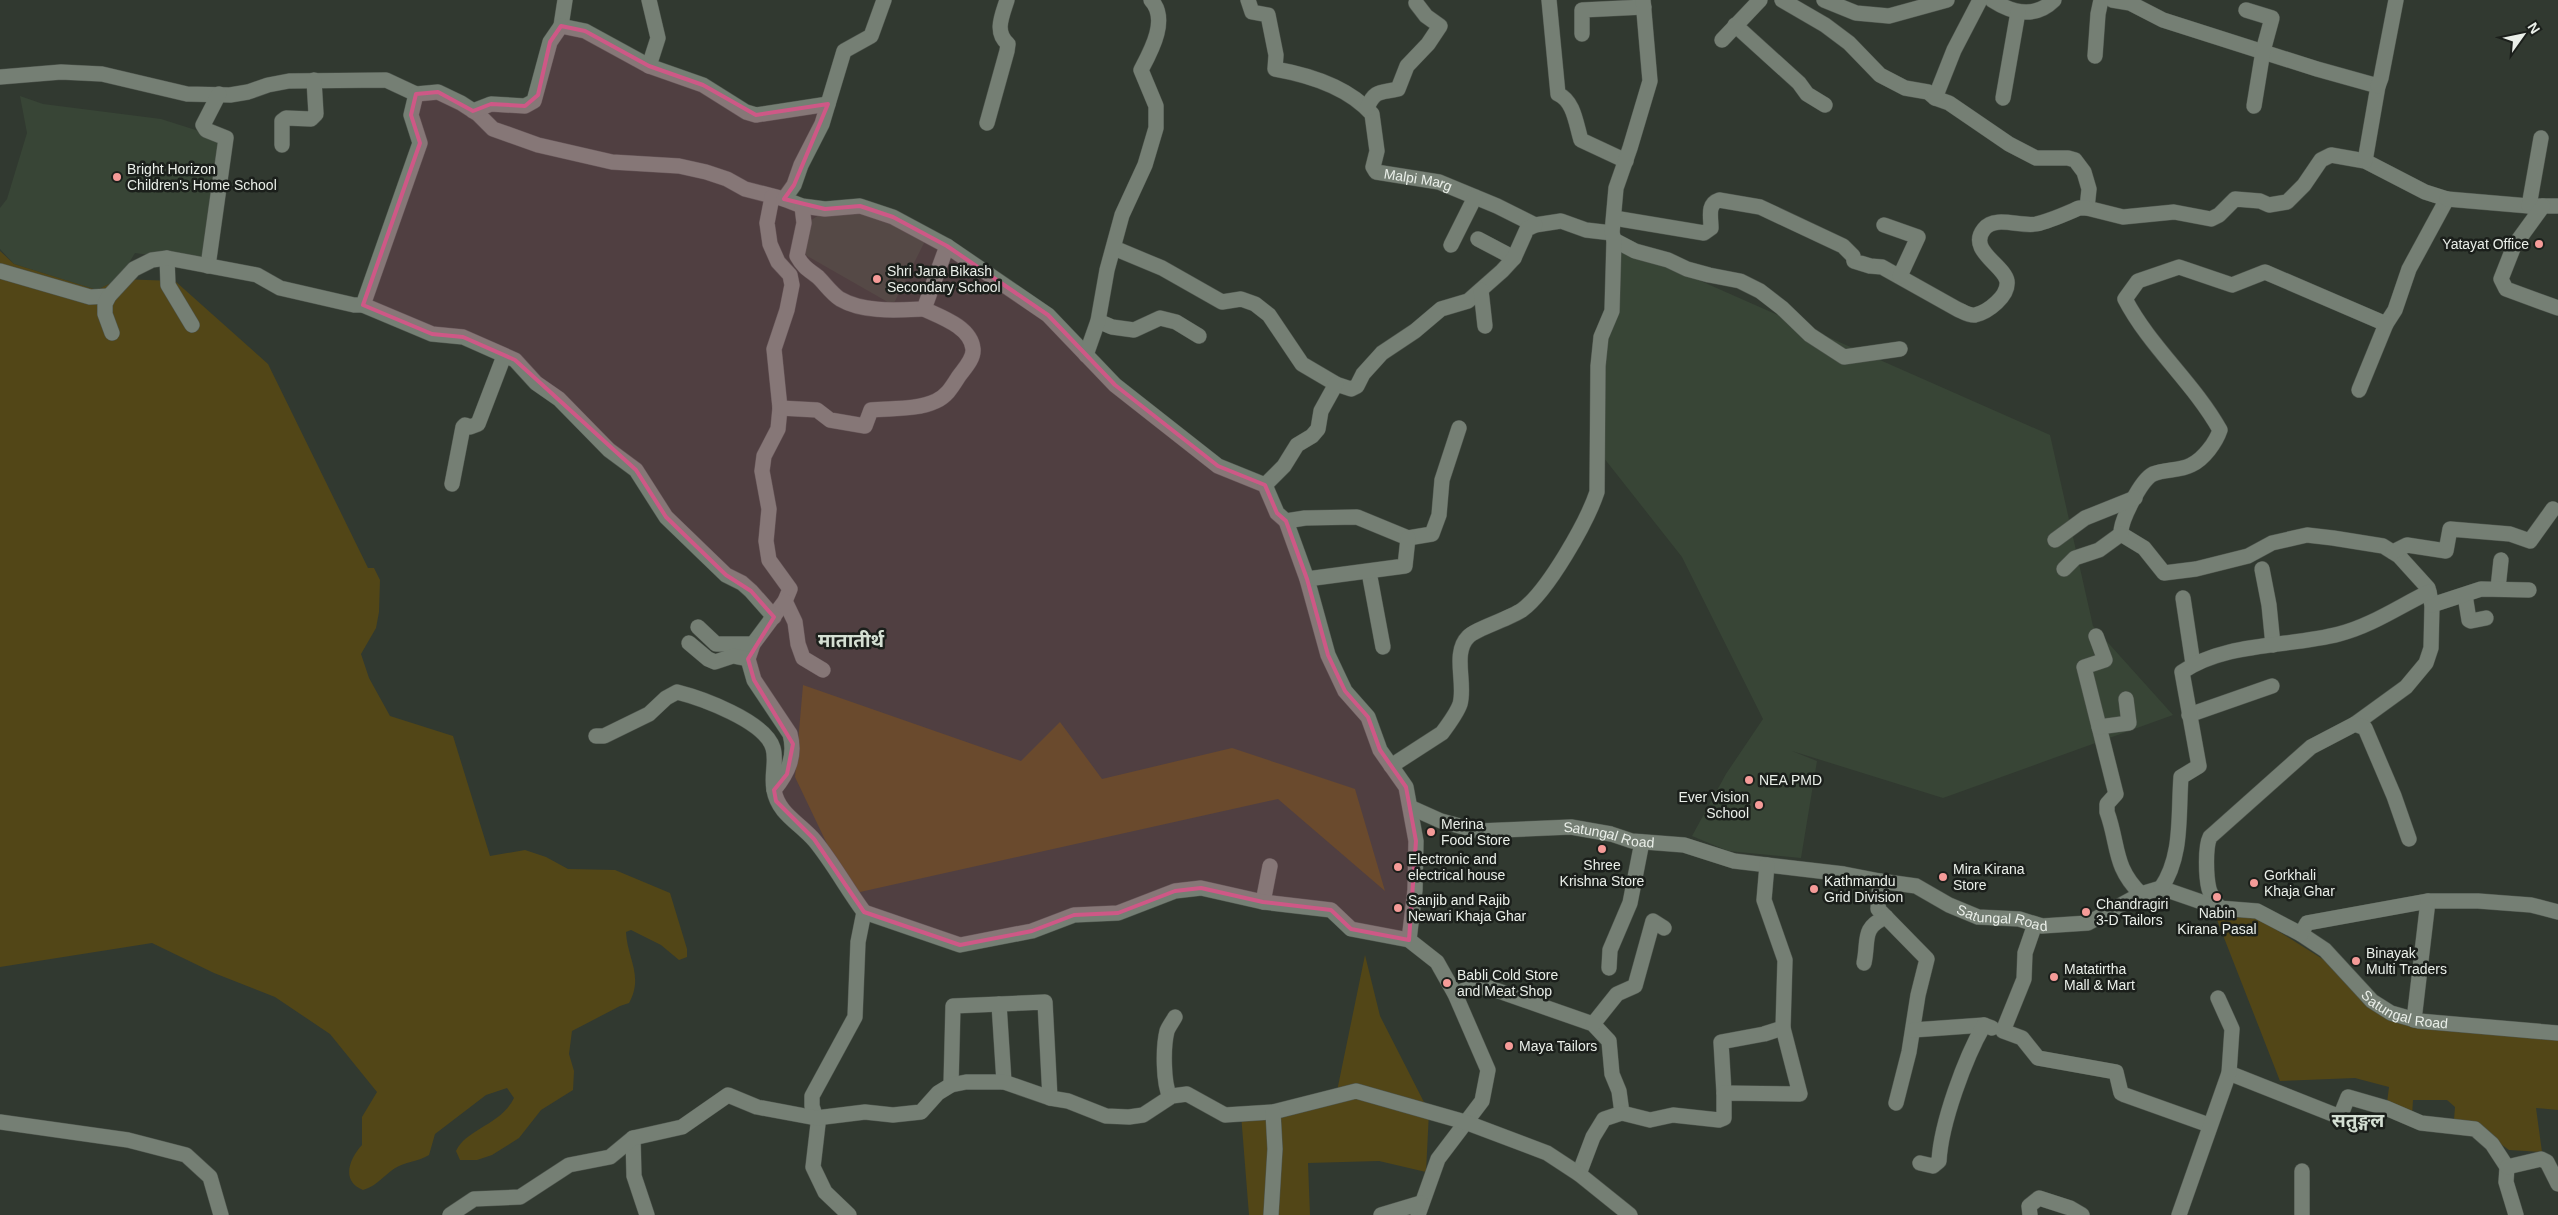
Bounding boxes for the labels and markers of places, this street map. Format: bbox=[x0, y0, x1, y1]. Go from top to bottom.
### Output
place label: Bright Horizon Children's Home School bbox=[127, 161, 277, 193]
marker: Bright Horizon Children's Home School bbox=[111, 171, 123, 183]
place label: Yatayat Office bbox=[2442, 236, 2529, 252]
marker: Yatayat Office bbox=[2533, 238, 2545, 250]
place label: Shri Jana Bikash Secondary School bbox=[887, 263, 1001, 295]
marker: Shri Jana Bikash Secondary School bbox=[871, 273, 883, 285]
place label: NEA PMD bbox=[1759, 772, 1822, 788]
marker: NEA PMD bbox=[1743, 774, 1755, 786]
place label: Ever Vision School bbox=[1678, 789, 1749, 821]
marker: Ever Vision School bbox=[1753, 799, 1765, 811]
place label: Merina Food Store bbox=[1441, 816, 1510, 848]
marker: Merina Food Store bbox=[1425, 826, 1437, 838]
marker: Shree Krishna Store bbox=[1596, 843, 1608, 855]
place label: Electronic and electrical house bbox=[1408, 851, 1505, 883]
place label: Shree Krishna Store bbox=[1560, 857, 1645, 889]
marker: Electronic and electrical house bbox=[1392, 861, 1404, 873]
place label: Mira Kirana Store bbox=[1953, 861, 2025, 893]
place label: Gorkhali Khaja Ghar bbox=[2264, 867, 2335, 899]
marker: Mira Kirana Store bbox=[1937, 871, 1949, 883]
place label: Kathmandu Grid Division bbox=[1824, 873, 1903, 905]
marker: Gorkhali Khaja Ghar bbox=[2248, 877, 2260, 889]
marker: Kathmandu Grid Division bbox=[1808, 883, 1820, 895]
marker: Nabin Kirana Pasal bbox=[2211, 891, 2223, 903]
place label: Sanjib and Rajib Newari Khaja Ghar bbox=[1408, 892, 1527, 924]
place label: Chandragiri 3-D Tailors bbox=[2096, 896, 2168, 928]
marker: Sanjib and Rajib Newari Khaja Ghar bbox=[1392, 902, 1404, 914]
place label: Nabin Kirana Pasal bbox=[2177, 905, 2257, 937]
marker: Chandragiri 3-D Tailors bbox=[2080, 906, 2092, 918]
place label: Binayak Multi Traders bbox=[2366, 945, 2447, 977]
marker: Binayak Multi Traders bbox=[2350, 955, 2362, 967]
place label: Matatirtha Mall & Mart bbox=[2064, 961, 2135, 993]
place label: Babli Cold Store and Meat Shop bbox=[1457, 967, 1558, 999]
marker: Matatirtha Mall & Mart bbox=[2048, 971, 2060, 983]
marker: Babli Cold Store and Meat Shop bbox=[1441, 977, 1453, 989]
place label: Maya Tailors bbox=[1519, 1038, 1597, 1054]
marker: Maya Tailors bbox=[1503, 1040, 1515, 1052]

